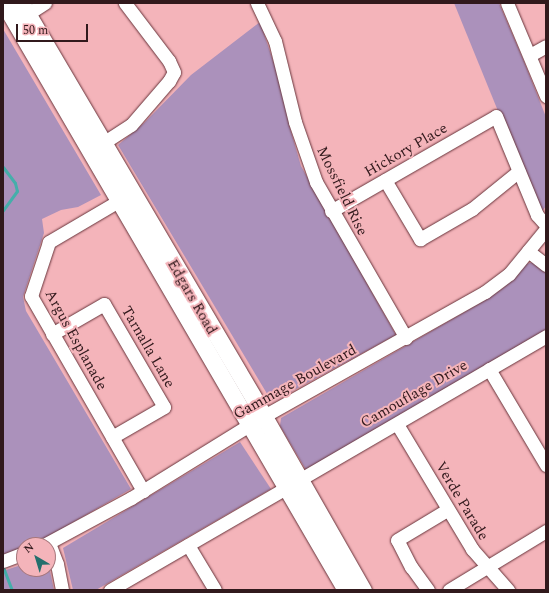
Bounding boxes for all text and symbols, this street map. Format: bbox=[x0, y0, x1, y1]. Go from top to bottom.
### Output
scale bar bbox=[18, 16, 90, 42]
text: 50 m bbox=[23, 21, 48, 40]
street label: Hickory Place bbox=[361, 119, 451, 181]
street label: Mossfield Rise bbox=[313, 143, 371, 239]
street label: Edgars Road bbox=[163, 256, 221, 338]
street label: Argus Esplanade bbox=[41, 287, 111, 393]
street label: Tarnalla Lane bbox=[117, 303, 179, 391]
street label: Gammage Boulevard bbox=[230, 341, 360, 423]
street label: Camouflage Drive bbox=[357, 356, 471, 432]
street label: Verde Parade bbox=[431, 458, 493, 544]
north arrow bbox=[16, 537, 56, 577]
text: N bbox=[20, 538, 38, 557]

